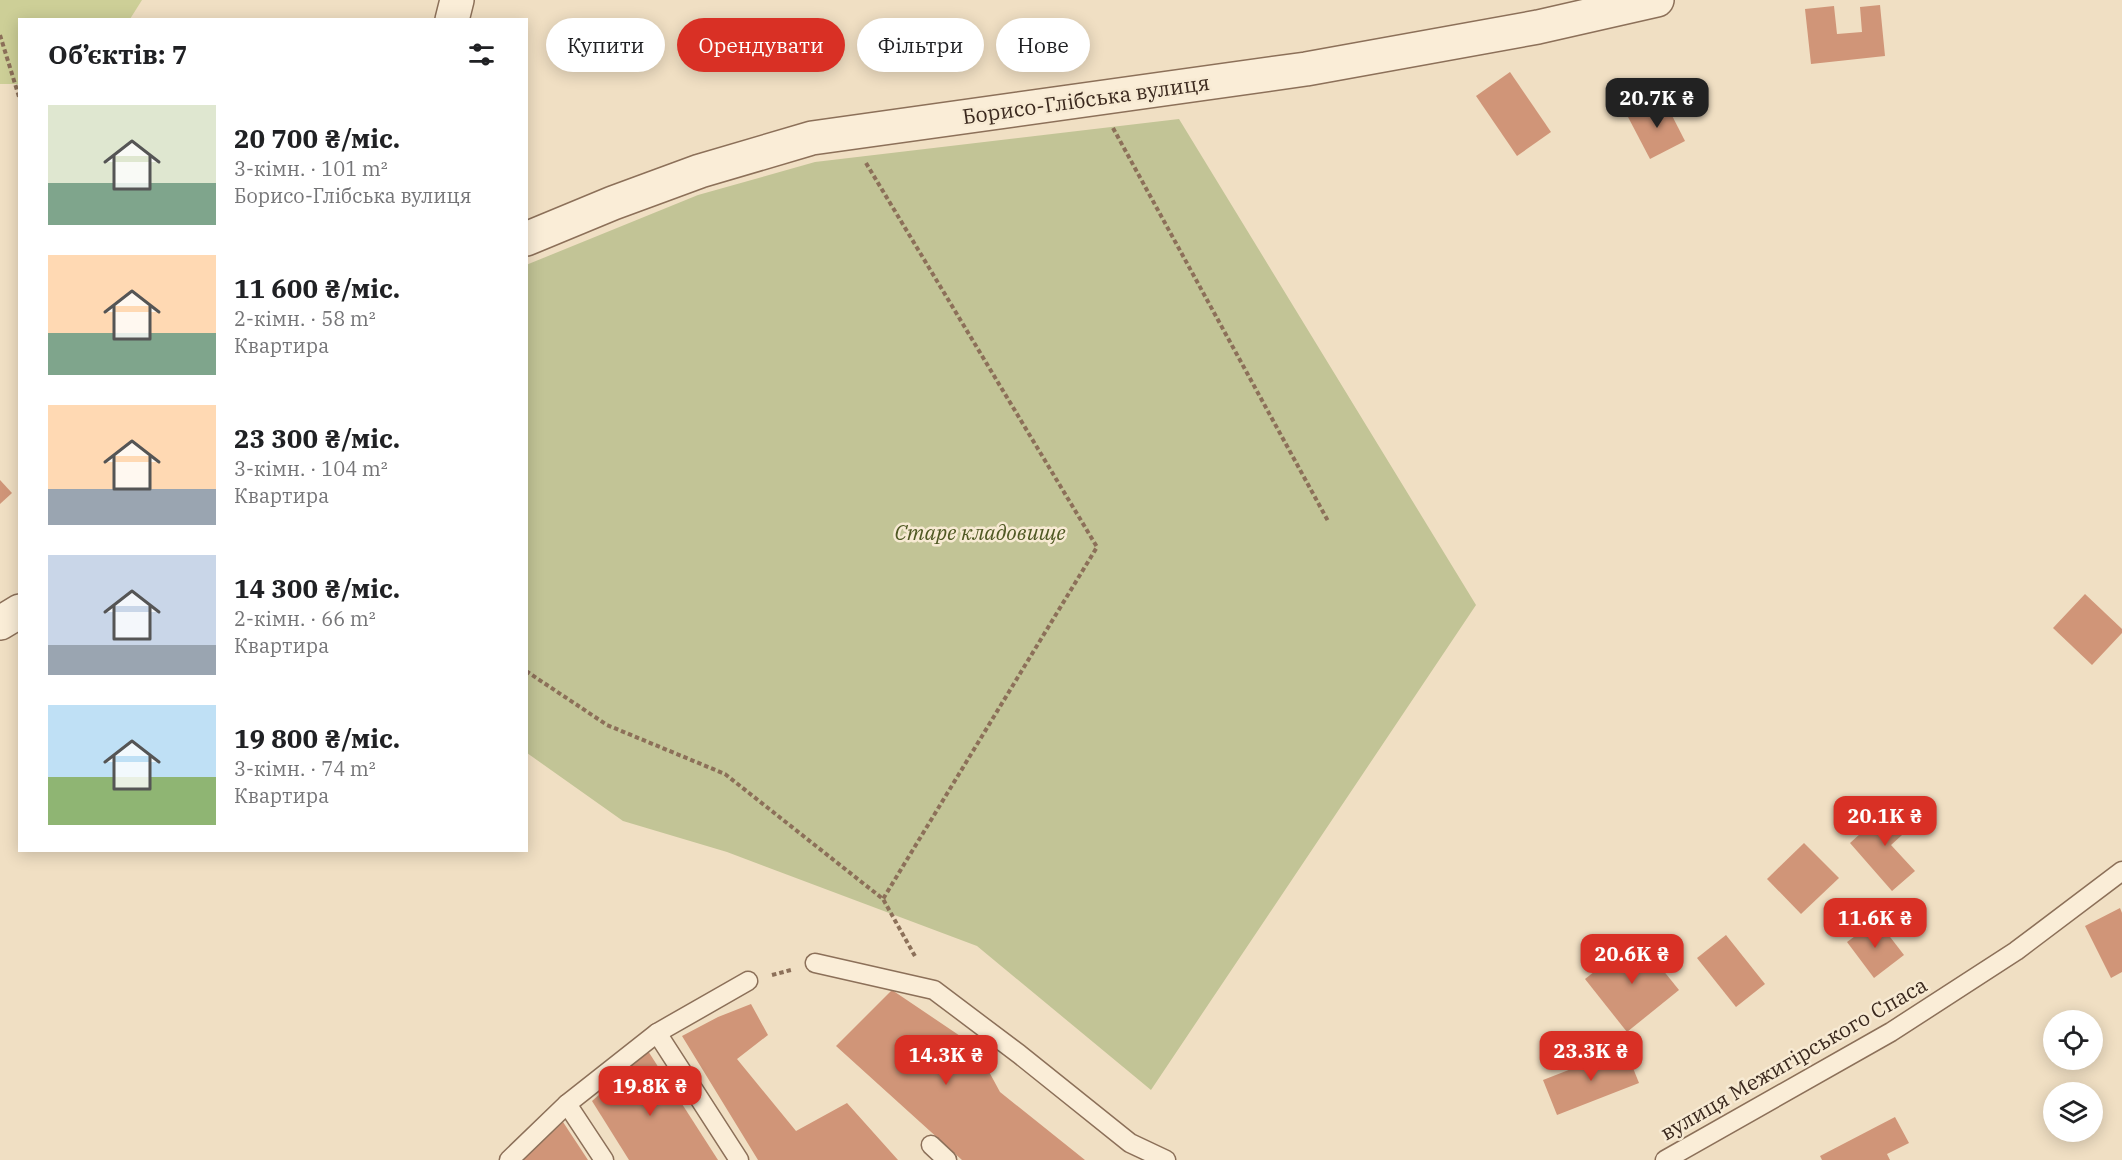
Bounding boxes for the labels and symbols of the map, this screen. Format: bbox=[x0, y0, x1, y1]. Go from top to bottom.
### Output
street label: Борисо-Глібська вулиця bbox=[960, 68, 1211, 130]
pin: 20.7K ₴ bbox=[1602, 78, 1712, 129]
park label: Старе кладовище bbox=[894, 518, 1066, 546]
pin: 20.1K ₴ bbox=[1830, 796, 1940, 847]
pin: 11.6K ₴ bbox=[1820, 898, 1930, 949]
pin: 20.6K ₴ bbox=[1577, 934, 1687, 985]
street label: вулиця Межигірського Спаса bbox=[1655, 970, 1932, 1146]
pin: 23.3K ₴ bbox=[1536, 1031, 1646, 1082]
pin: 14.3K ₴ bbox=[891, 1035, 1001, 1086]
pin: 19.8K ₴ bbox=[595, 1066, 705, 1117]

